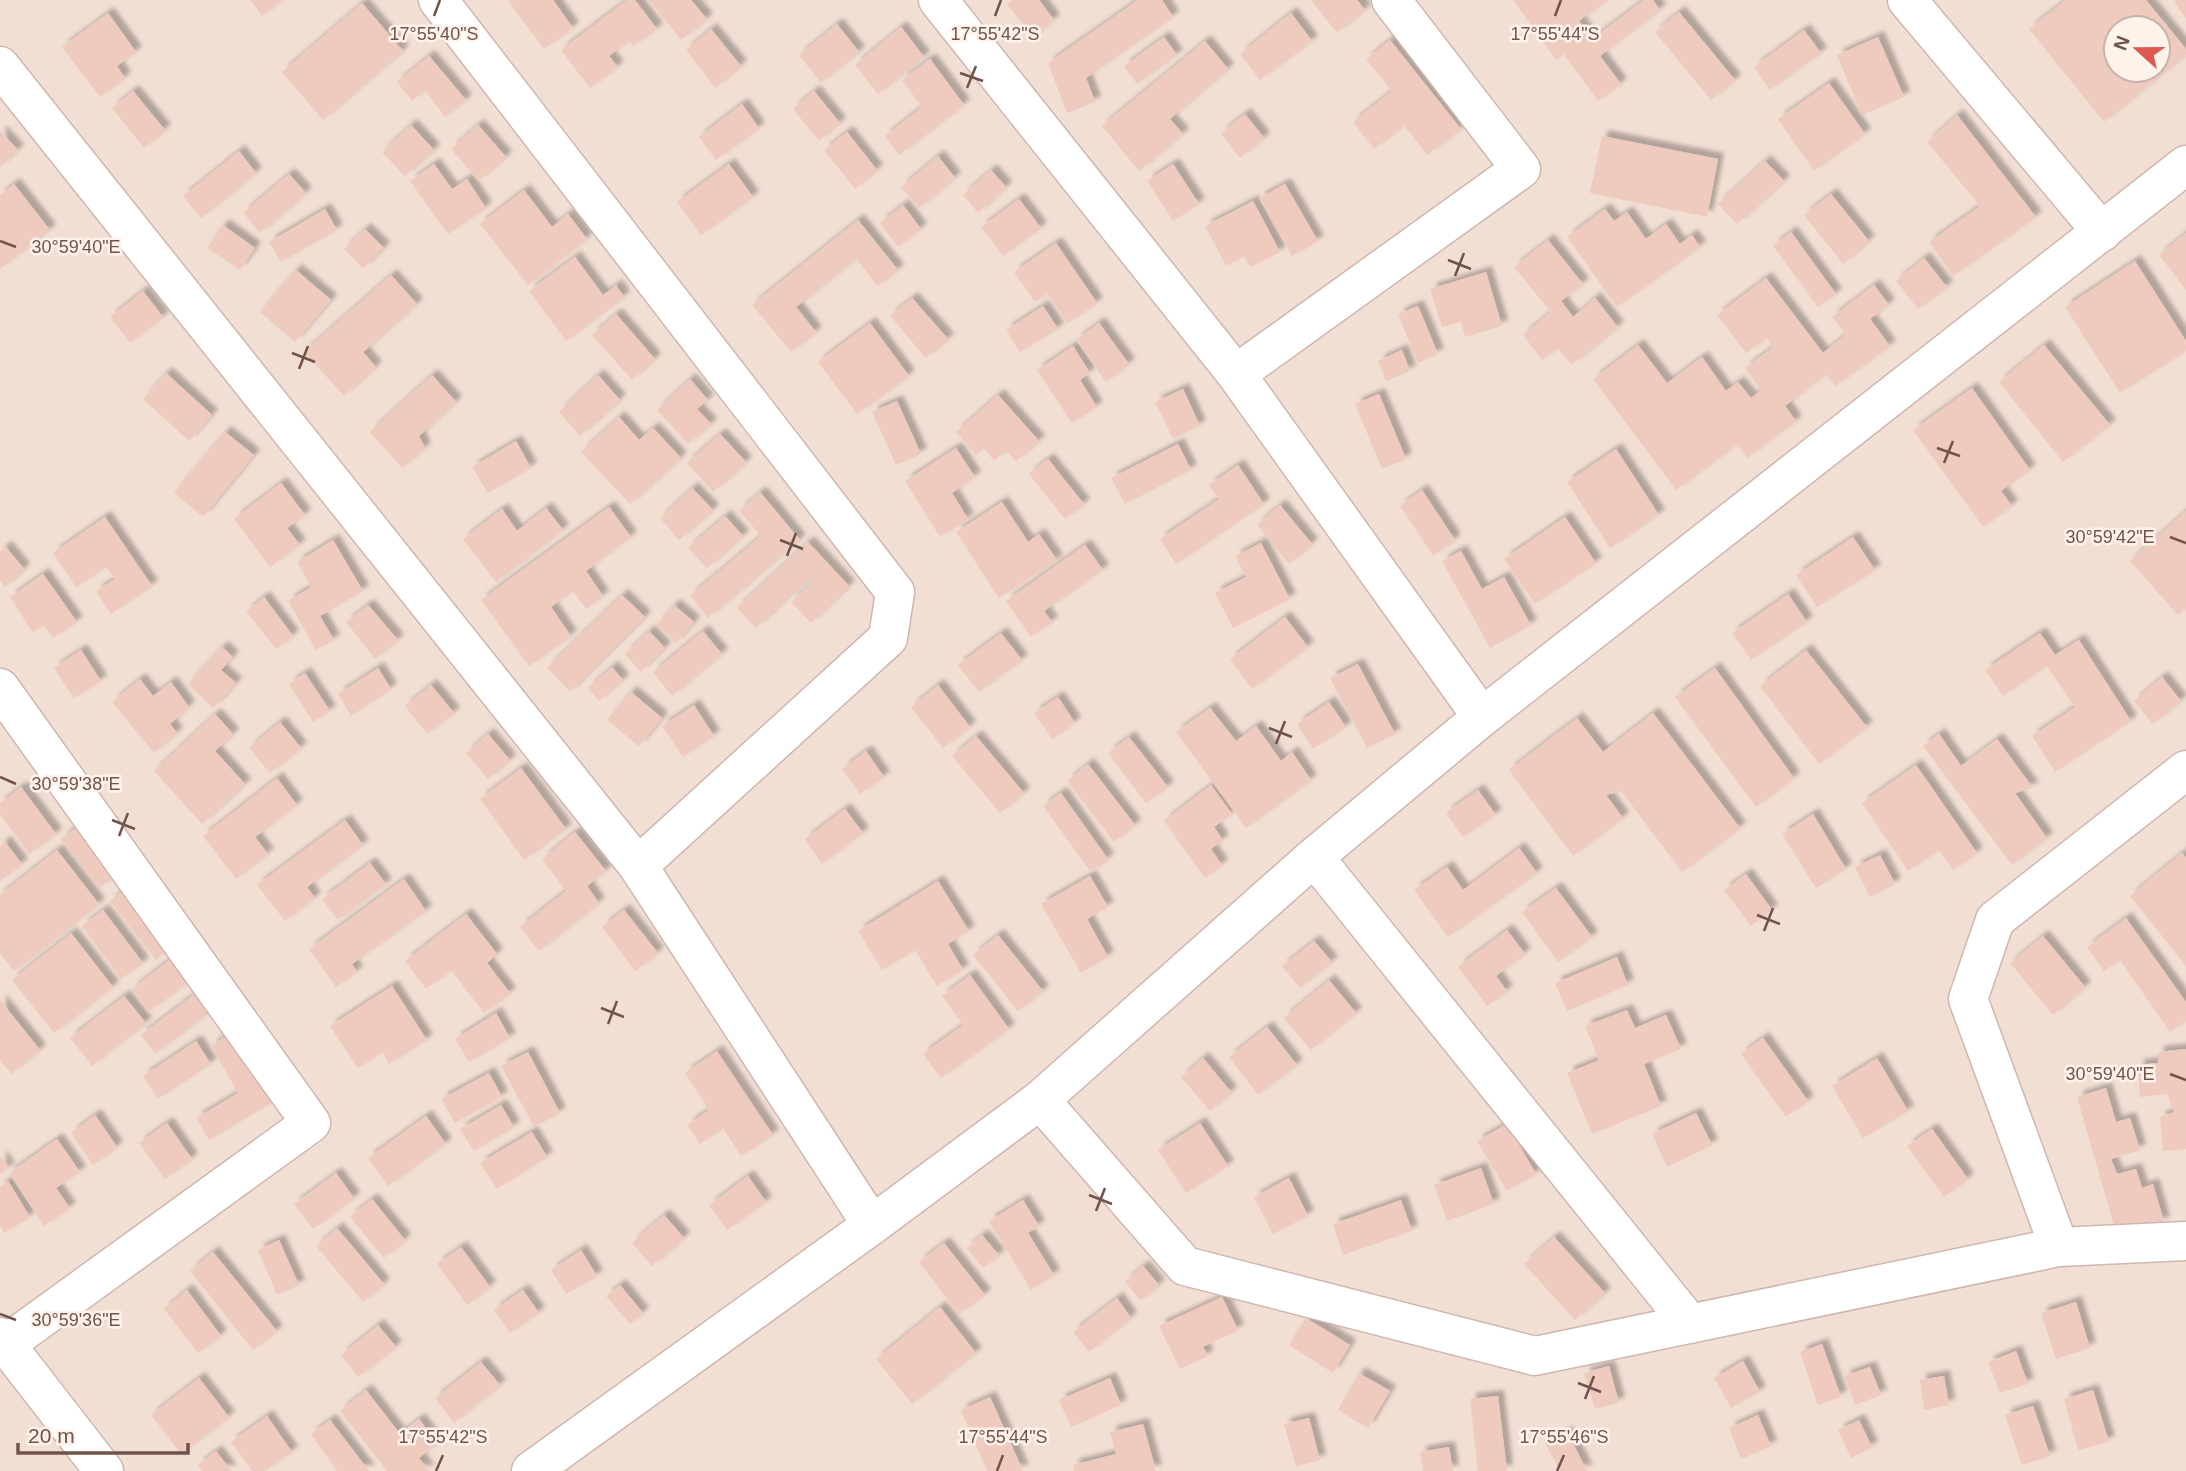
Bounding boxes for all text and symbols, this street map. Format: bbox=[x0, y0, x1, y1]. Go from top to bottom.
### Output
north arrow bbox=[2102, 14, 2172, 84]
text: 17°55'40"S bbox=[389, 24, 479, 44]
text: 17°55'42"S bbox=[950, 24, 1040, 44]
text: 17°55'44"S bbox=[1510, 24, 1600, 44]
text: N bbox=[2109, 33, 2134, 53]
text: 30°59'40"E bbox=[31, 237, 121, 257]
text: 30°59'42"E bbox=[2065, 527, 2155, 547]
text: 30°59'38"E bbox=[31, 774, 121, 794]
text: 30°59'40"E bbox=[2065, 1064, 2155, 1084]
text: 30°59'36"E bbox=[31, 1310, 121, 1330]
scale bar bbox=[18, 1412, 187, 1456]
text: 20 m bbox=[28, 1424, 75, 1447]
text: 17°55'42"S bbox=[398, 1427, 488, 1447]
text: 17°55'44"S bbox=[958, 1427, 1048, 1447]
text: 17°55'46"S bbox=[1519, 1427, 1609, 1447]

